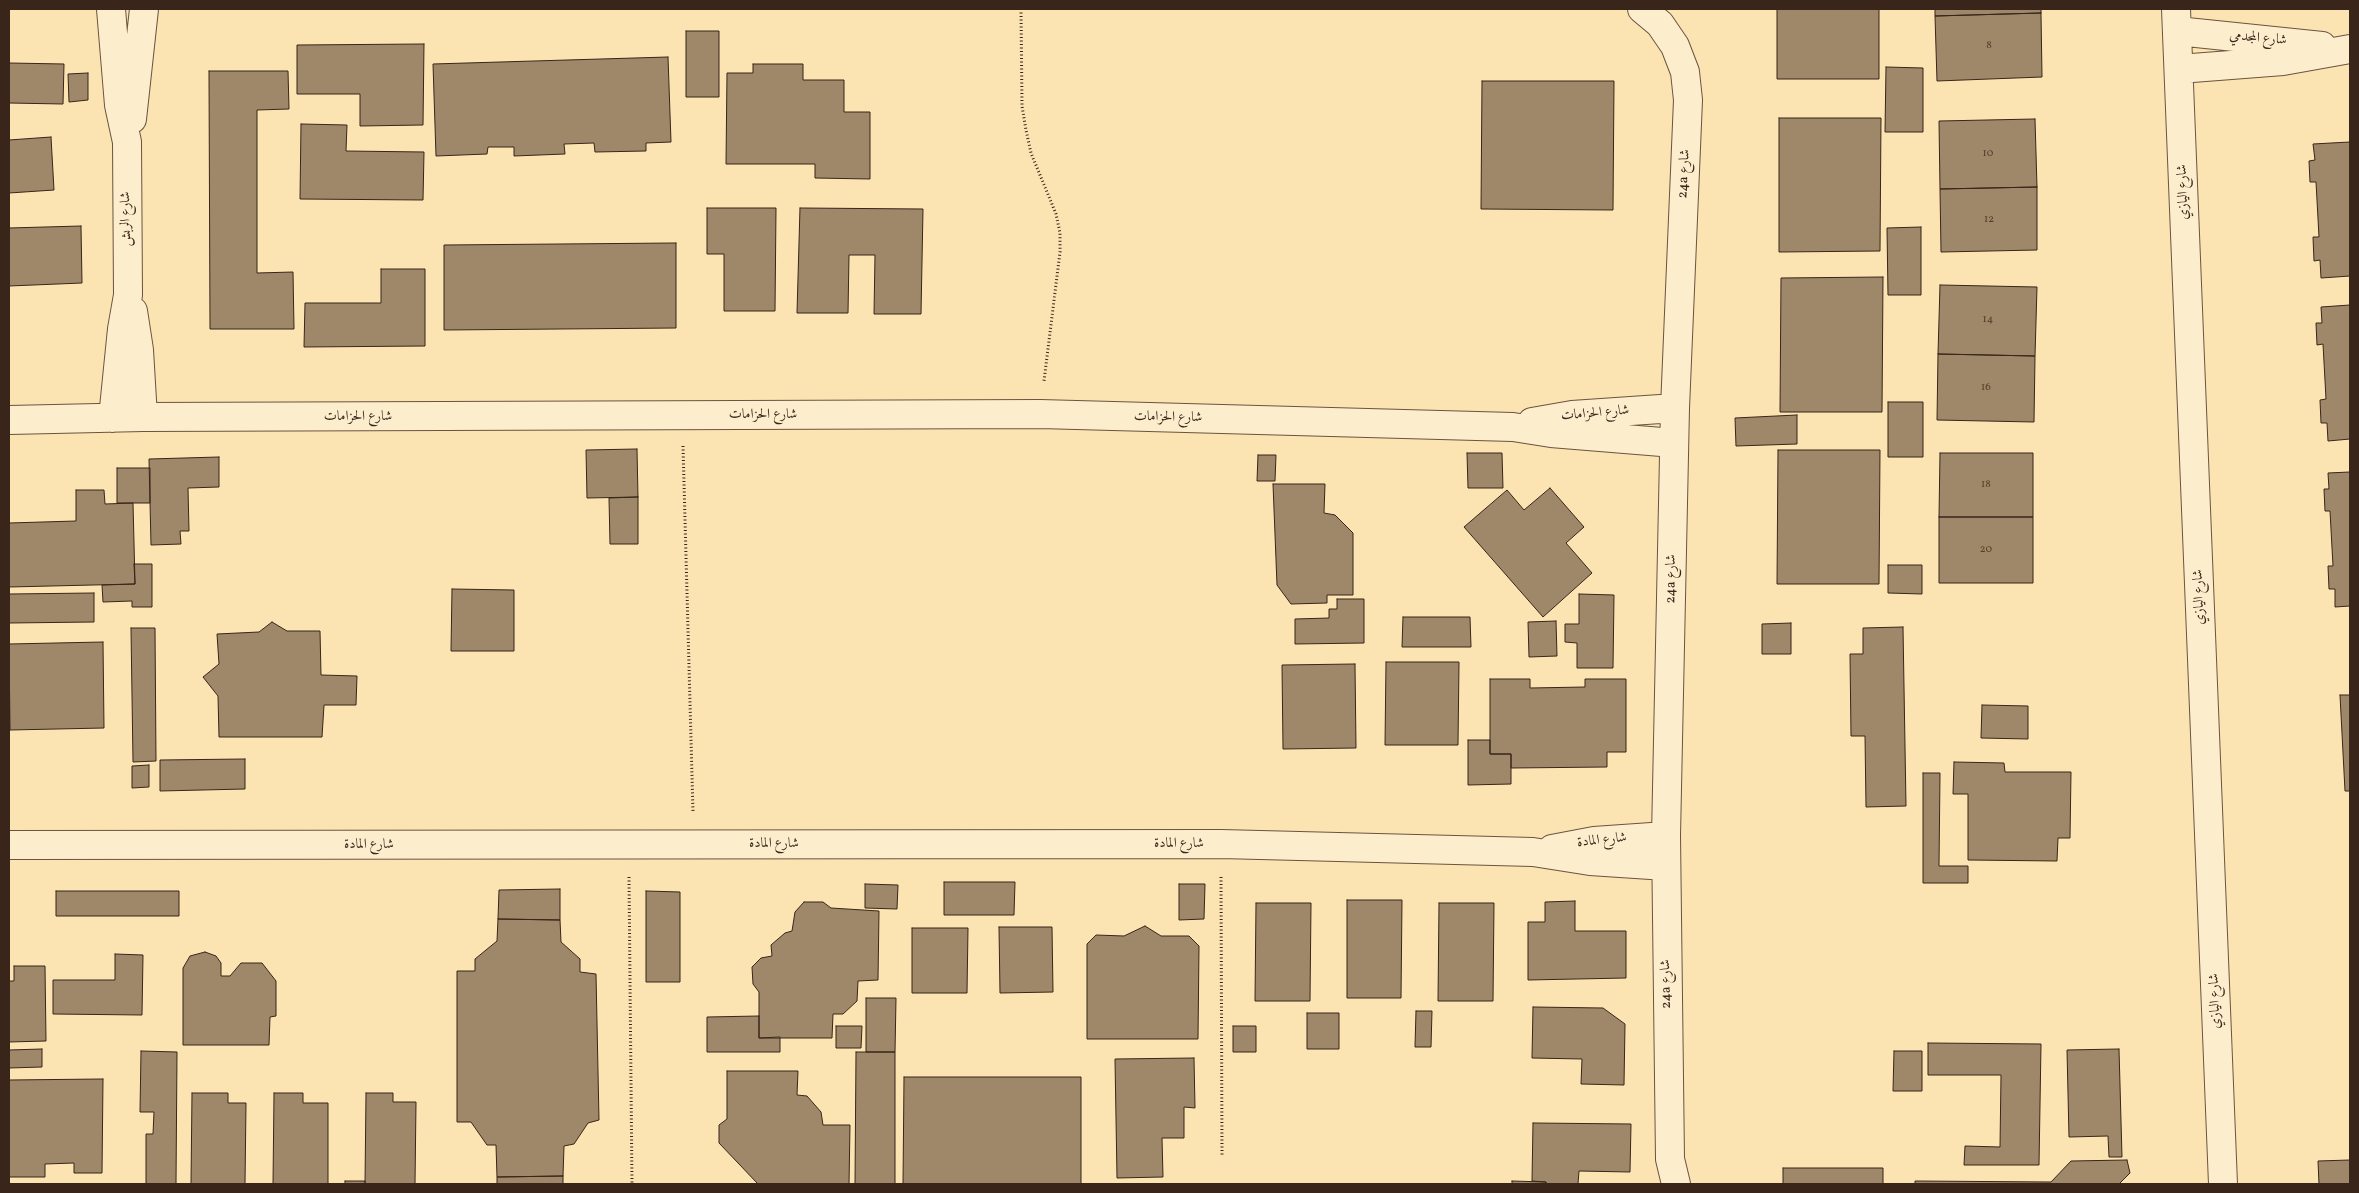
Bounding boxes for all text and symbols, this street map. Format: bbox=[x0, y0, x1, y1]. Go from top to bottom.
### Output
street label: شارع المجدمي bbox=[2229, 28, 2287, 50]
house number: 8 bbox=[1986, 39, 1992, 53]
house number: 10 bbox=[1983, 147, 1993, 161]
street label: 24a شارع bbox=[1675, 149, 1695, 199]
street label: شارع اليازي bbox=[2175, 164, 2193, 220]
street label: شارع الربش bbox=[118, 191, 136, 247]
house number: 12 bbox=[1984, 213, 1994, 227]
house number: 14 bbox=[1983, 313, 1993, 327]
house number: 16 bbox=[1981, 381, 1991, 395]
street label: شارع الحزامات bbox=[1560, 403, 1630, 425]
street label: شارع الحزامات bbox=[729, 407, 797, 423]
street label: شارع الحزامات bbox=[324, 409, 392, 425]
street label: شارع الحزامات bbox=[1134, 409, 1202, 427]
house number: 18 bbox=[1981, 478, 1991, 492]
house number: 20 bbox=[1980, 543, 1992, 557]
street label: 24a شارع bbox=[1663, 554, 1681, 604]
street label: شارع اليازي bbox=[2191, 569, 2209, 625]
street label: شارع المادة bbox=[1576, 830, 1628, 852]
street label: شارع المادة bbox=[749, 836, 799, 852]
street label: شارع المادة bbox=[1154, 836, 1204, 852]
street label: شارع المادة bbox=[344, 837, 394, 853]
street label: 24a شارع bbox=[1658, 959, 1676, 1009]
street label: شارع اليازي bbox=[2207, 973, 2225, 1029]

